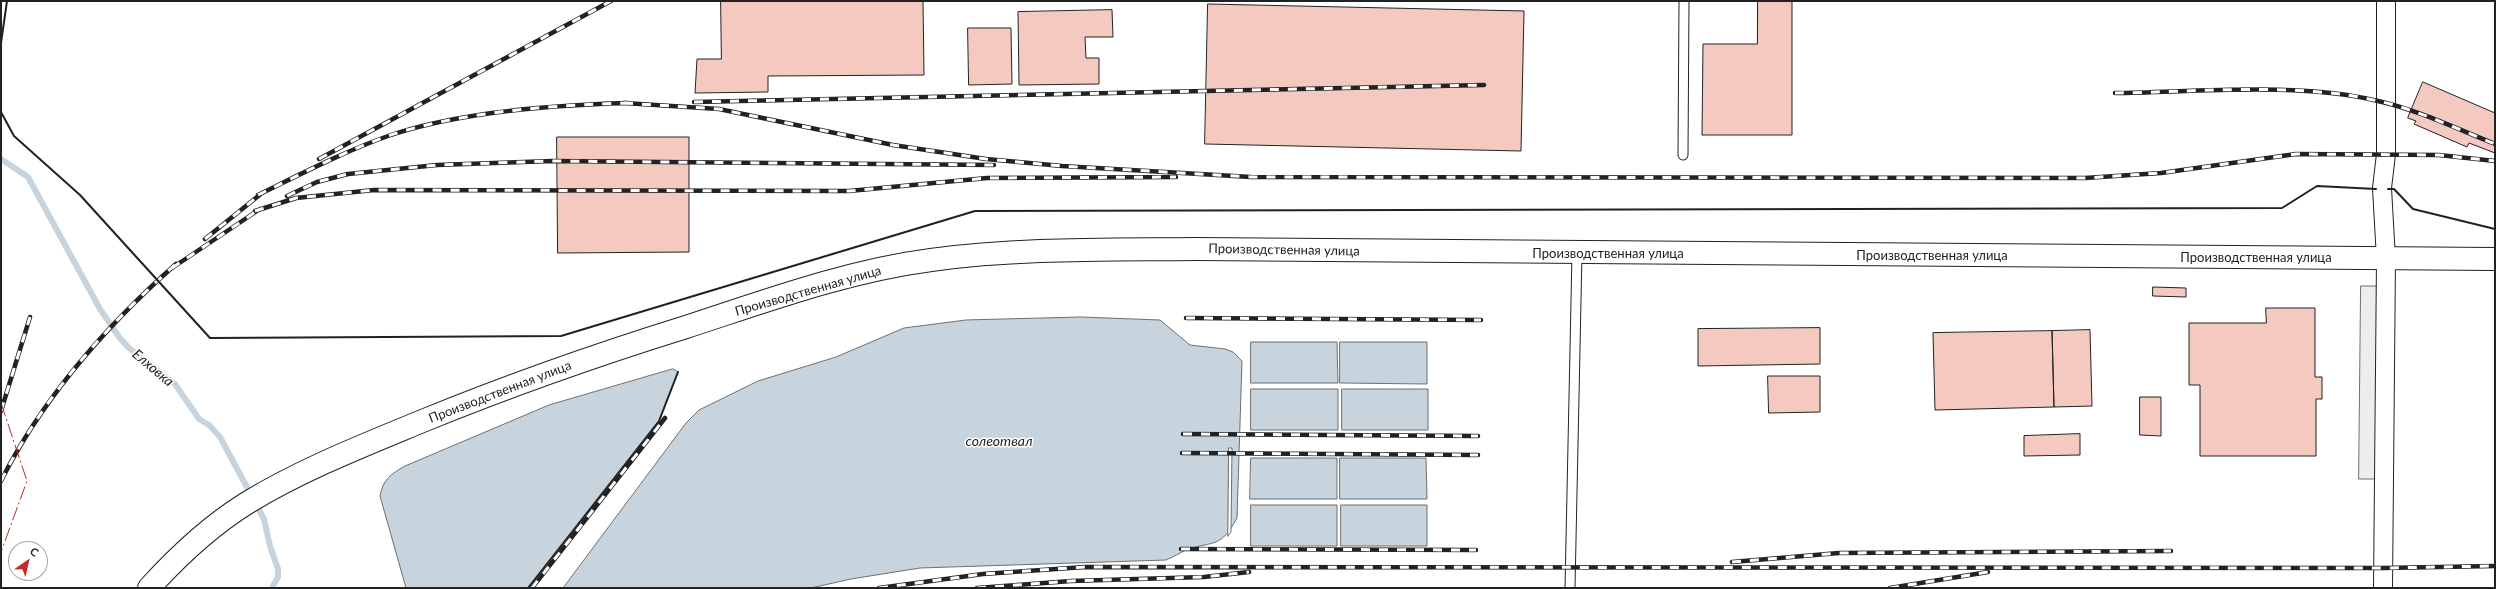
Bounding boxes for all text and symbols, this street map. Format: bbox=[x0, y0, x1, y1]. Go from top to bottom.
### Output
street label: Производственная улица bbox=[1208, 241, 1360, 259]
street label: Производственная улица bbox=[1532, 246, 1684, 262]
street label: Производственная улица bbox=[1856, 248, 2008, 264]
street label: Производственная улица bbox=[2180, 250, 2332, 266]
street label: Производственная улица bbox=[733, 263, 883, 319]
water label: Елховка bbox=[129, 346, 177, 390]
street label: Производственная улица bbox=[427, 358, 573, 426]
water label: солеотвал bbox=[965, 433, 1033, 449]
north arrow bbox=[8, 541, 48, 581]
text: С bbox=[28, 544, 41, 559]

